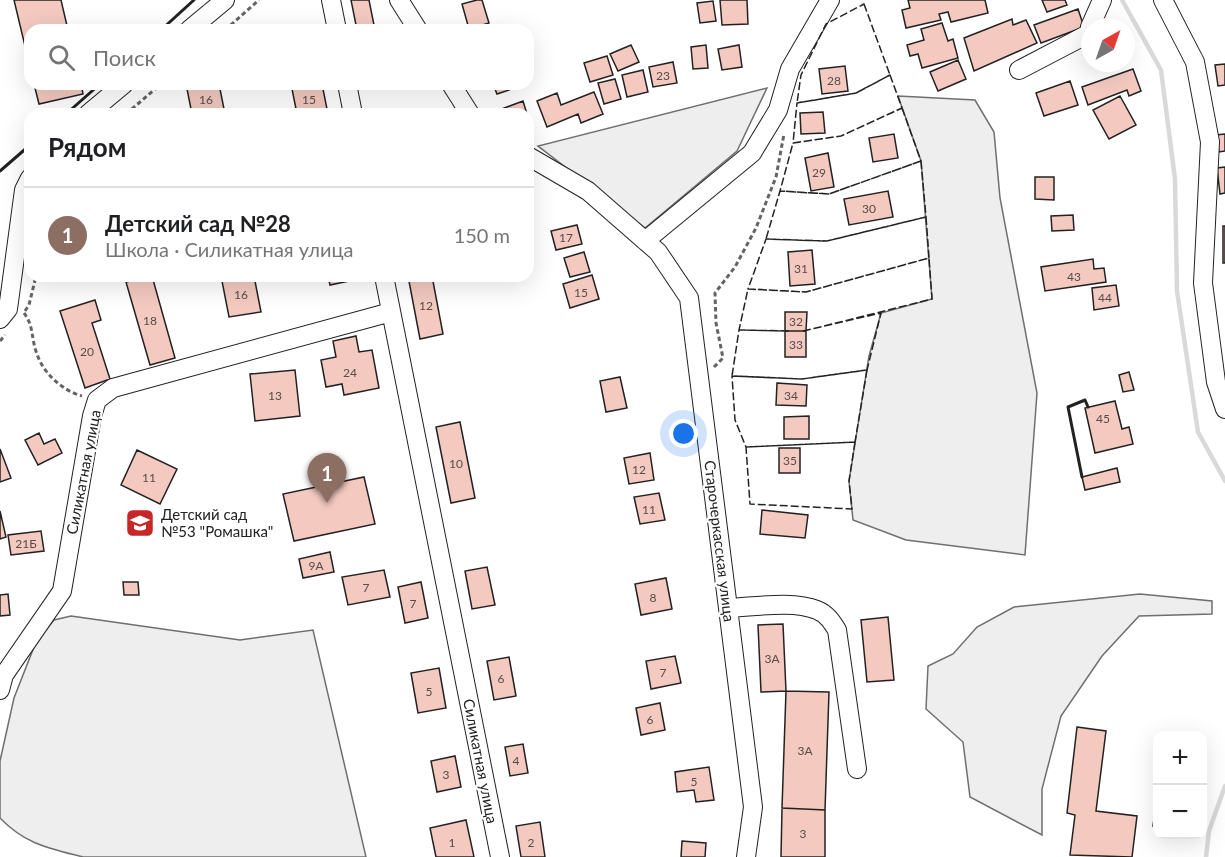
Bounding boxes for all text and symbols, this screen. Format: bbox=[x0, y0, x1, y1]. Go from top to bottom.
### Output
north arrow bbox=[1081, 18, 1135, 72]
search box bbox=[24, 24, 534, 90]
icon: search bbox=[45, 41, 78, 74]
text: Поиск bbox=[93, 44, 156, 71]
house number: 23 bbox=[656, 68, 670, 83]
house number: 28 bbox=[827, 73, 841, 88]
house number: 16 bbox=[199, 92, 213, 107]
house number: 15 bbox=[302, 92, 316, 107]
text: Рядом bbox=[48, 131, 126, 163]
house number: 29 bbox=[812, 165, 826, 180]
house number: 30 bbox=[862, 201, 876, 216]
text: Детский сад №28 bbox=[105, 210, 291, 237]
text: 1 bbox=[62, 223, 73, 247]
text: 150 m bbox=[454, 223, 510, 247]
house number: 17 bbox=[559, 230, 573, 245]
text: Школа · Силикатная улица bbox=[105, 237, 353, 261]
house number: 31 bbox=[794, 261, 808, 276]
house number: 43 bbox=[1067, 269, 1081, 284]
house number: 15 bbox=[574, 285, 588, 300]
house number: 16 bbox=[234, 287, 248, 302]
house number: 44 bbox=[1098, 290, 1112, 305]
house number: 12 bbox=[419, 298, 433, 313]
house number: 18 bbox=[143, 313, 157, 328]
house number: 32 bbox=[789, 314, 803, 329]
house number: 33 bbox=[789, 337, 803, 352]
house number: 20 bbox=[80, 344, 94, 359]
house number: 24 bbox=[343, 365, 357, 380]
house number: 13 bbox=[268, 388, 282, 403]
house number: 34 bbox=[784, 388, 798, 403]
street label: Силикатная улица bbox=[62, 408, 104, 536]
house number: 45 bbox=[1096, 411, 1110, 426]
your location bbox=[669, 419, 698, 448]
house number: 35 bbox=[783, 453, 797, 468]
pin: 1 bbox=[308, 454, 346, 503]
house number: 10 bbox=[449, 456, 463, 471]
street label: Старочеркасская улица bbox=[701, 459, 739, 623]
house number: 12 bbox=[632, 462, 646, 477]
house number: 11 bbox=[142, 470, 156, 485]
house number: 11 bbox=[642, 502, 656, 517]
place label: Детский сад №53 "Ромашка" bbox=[161, 505, 273, 540]
school or university icon: Детский сад №53 "Ромашка" bbox=[124, 507, 156, 539]
house number: 21Б bbox=[15, 536, 37, 551]
house number: 9А bbox=[308, 558, 324, 573]
house number: 7 bbox=[363, 580, 370, 595]
house number: 8 bbox=[650, 590, 657, 605]
house number: 7 bbox=[410, 596, 417, 611]
house number: 3А bbox=[764, 651, 780, 666]
house number: 7 bbox=[660, 665, 667, 680]
house number: 6 bbox=[498, 671, 505, 686]
house number: 5 bbox=[426, 684, 433, 699]
street label: Силикатная улица bbox=[460, 697, 502, 825]
house number: 6 bbox=[647, 712, 654, 727]
map controls bbox=[1153, 731, 1207, 839]
button: + bbox=[1153, 731, 1207, 785]
house number: 3А bbox=[797, 743, 813, 758]
house number: 4 bbox=[513, 753, 520, 768]
house number: 3 bbox=[443, 767, 450, 782]
house number: 5 bbox=[691, 774, 698, 789]
button: − bbox=[1153, 785, 1207, 839]
house number: 3 bbox=[800, 826, 807, 841]
house number: 1 bbox=[449, 835, 456, 850]
house number: 2 bbox=[528, 835, 535, 850]

